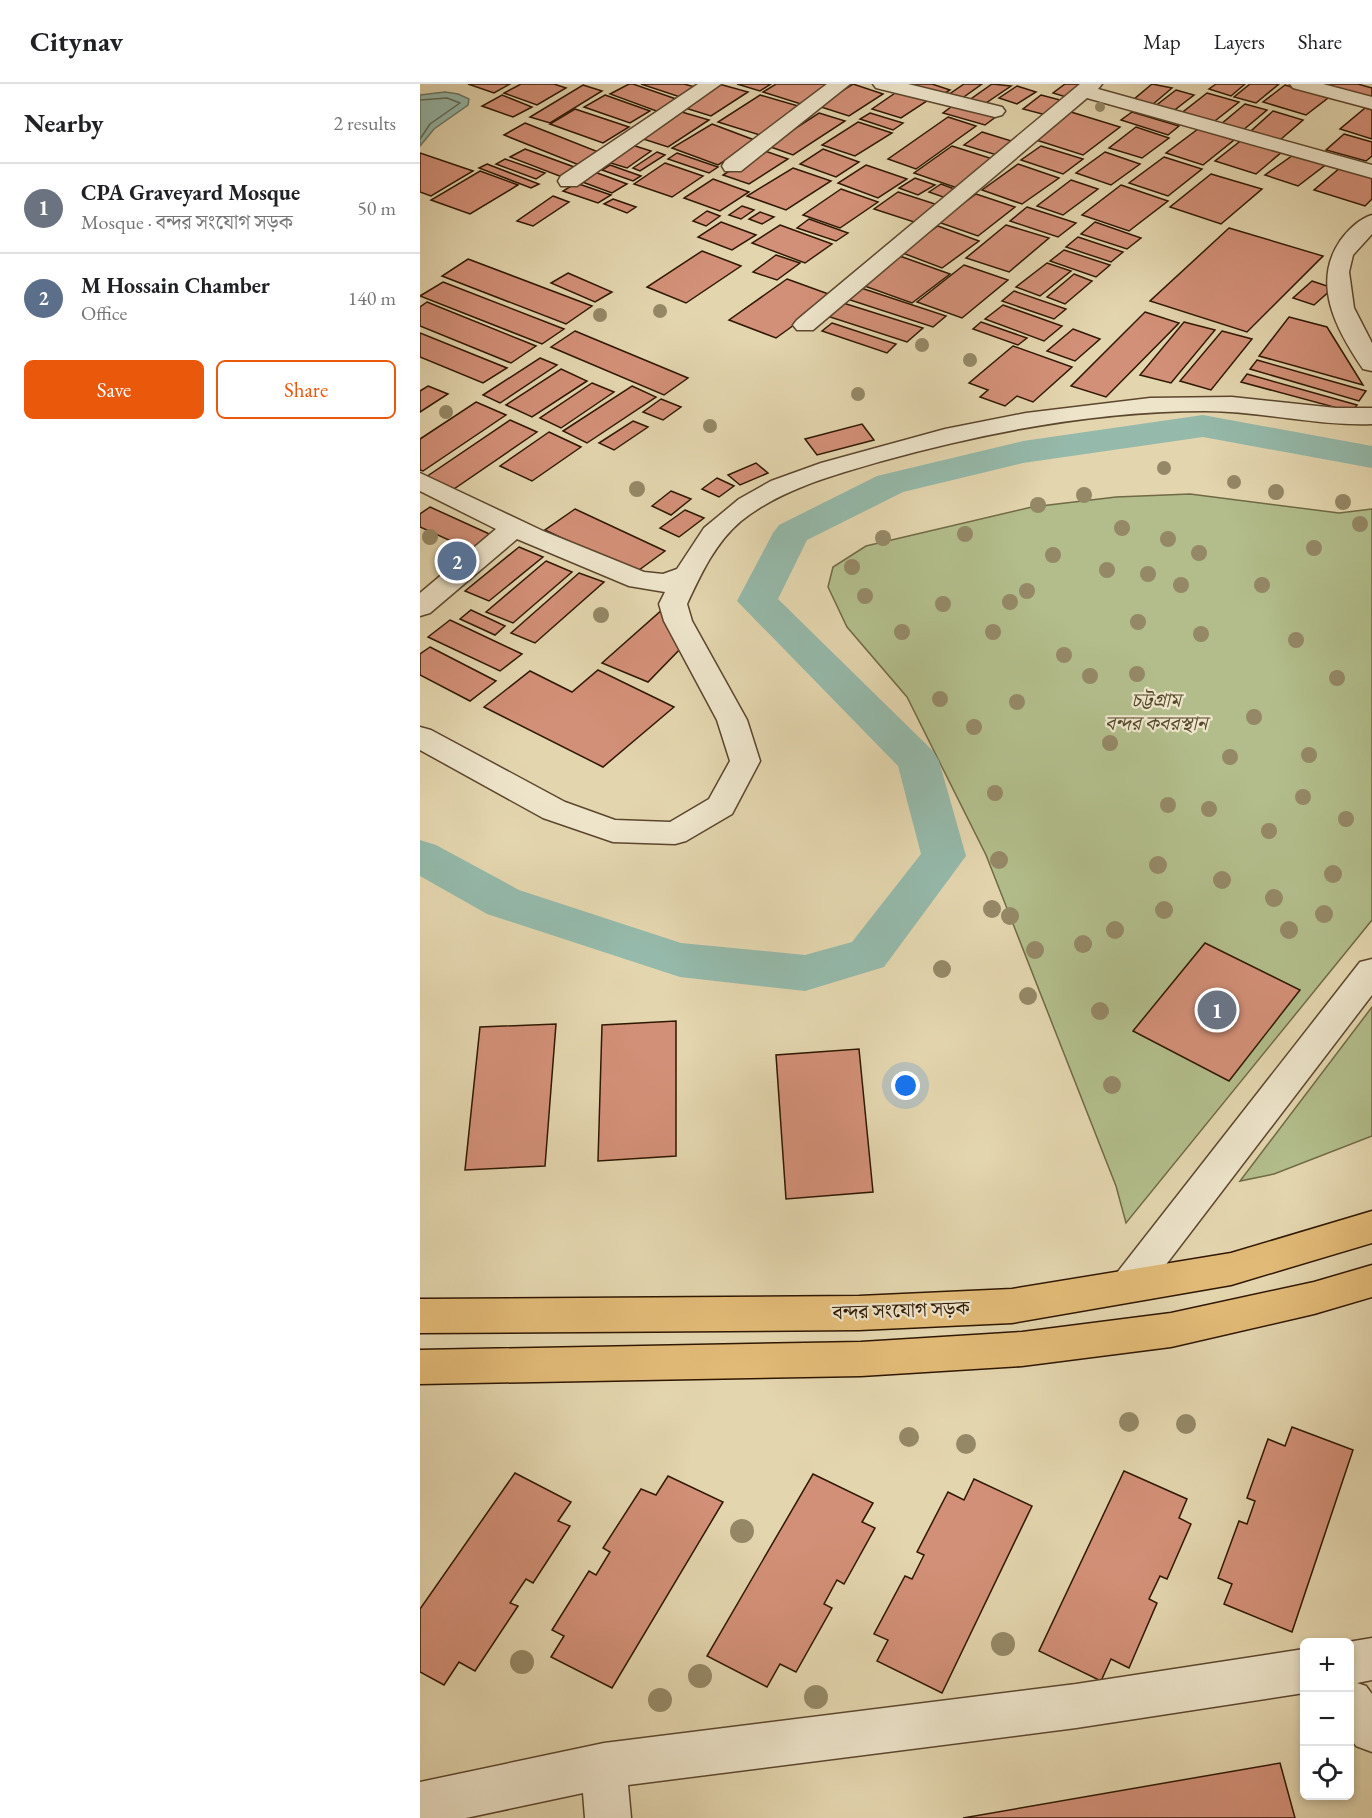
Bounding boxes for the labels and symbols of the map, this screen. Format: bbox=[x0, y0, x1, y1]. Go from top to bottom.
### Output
pin: 2 bbox=[438, 538, 477, 584]
park label: চট্টগ্রাম বন্দর কবরস্থান bbox=[1105, 687, 1211, 736]
pin: 1 bbox=[1198, 988, 1236, 1032]
your location bbox=[891, 1071, 920, 1100]
street label: বন্দর সংযোগ সড়ক bbox=[831, 1295, 971, 1325]

